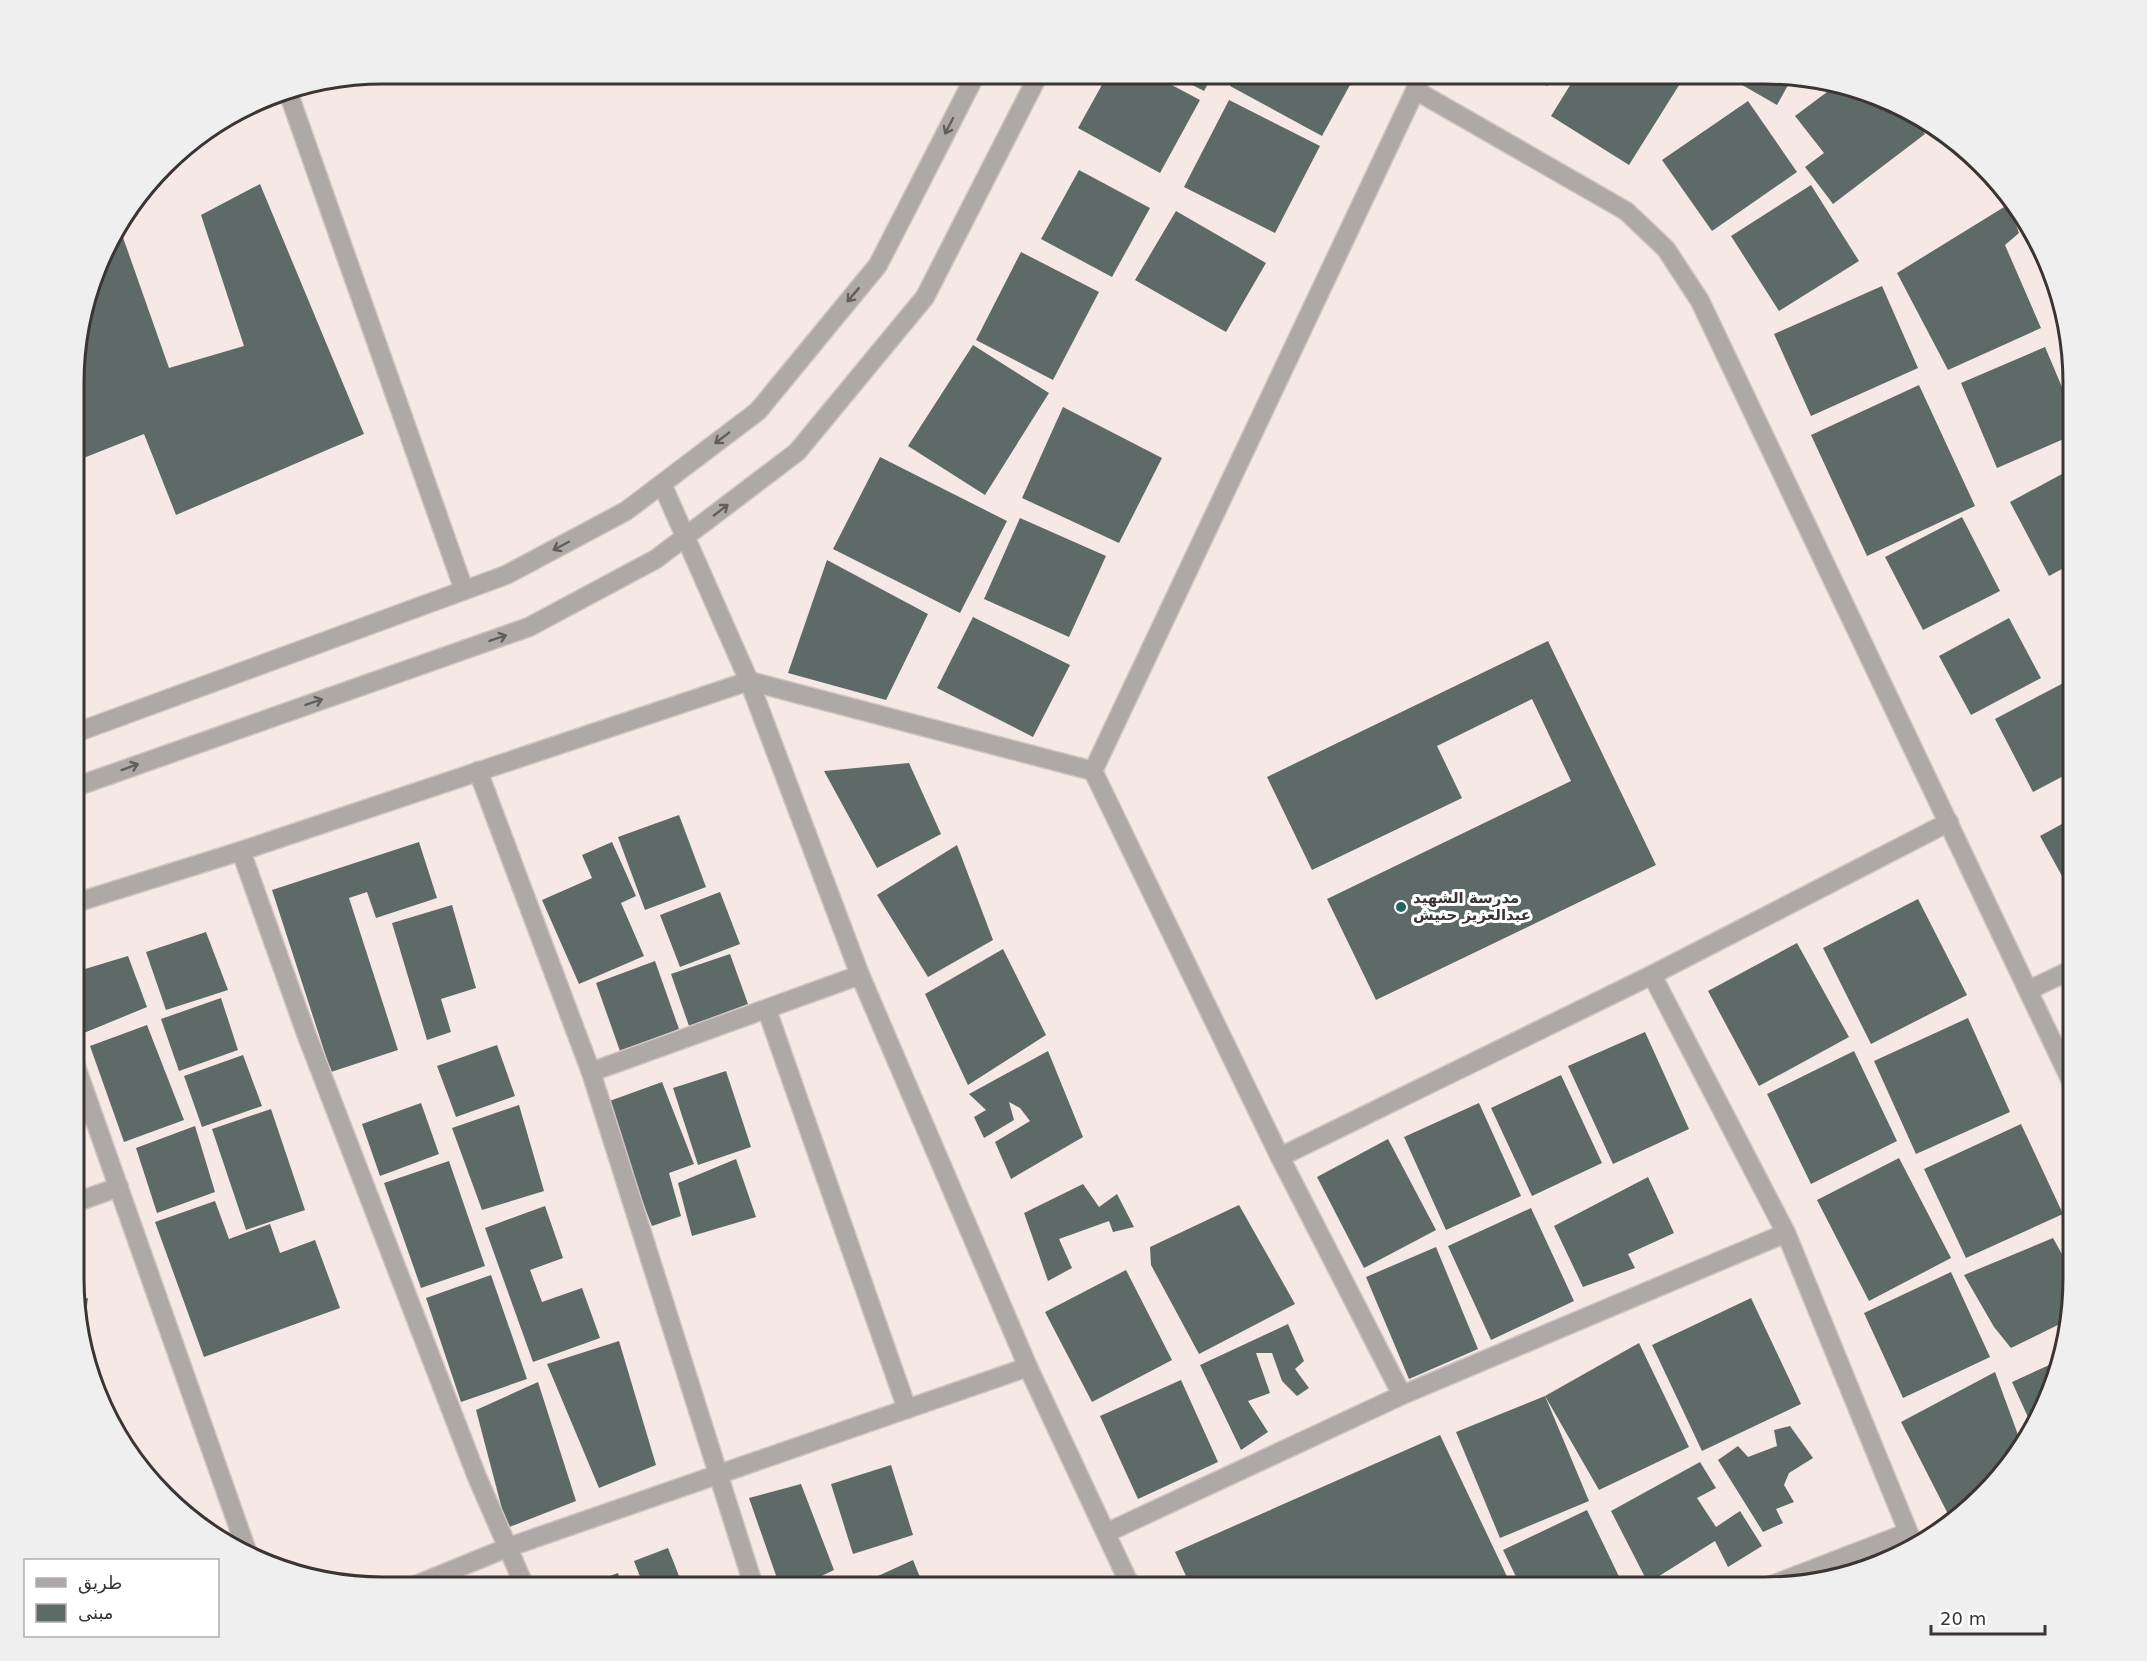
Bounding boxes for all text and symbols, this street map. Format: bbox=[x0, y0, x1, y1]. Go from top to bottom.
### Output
one-way arrow bbox=[943, 116, 954, 134]
one-way arrow bbox=[847, 287, 860, 303]
one-way arrow bbox=[715, 432, 731, 444]
one-way arrow bbox=[713, 504, 729, 517]
one-way arrow bbox=[552, 541, 570, 552]
one-way arrow bbox=[488, 631, 507, 642]
one-way arrow bbox=[304, 696, 323, 707]
one-way arrow bbox=[121, 761, 139, 772]
place label: مدرسة الشهيد عبدالعزيز حنيش bbox=[1413, 889, 1531, 924]
marker: مدرسة الشهيد عبدالعزيز حنيش bbox=[1394, 900, 1408, 914]
legend bbox=[24, 1559, 219, 1637]
text: طريق bbox=[78, 1572, 122, 1594]
scale bar bbox=[1931, 1598, 2045, 1636]
text: مبنى bbox=[78, 1602, 114, 1623]
text: 20 m bbox=[1940, 1608, 1986, 1629]

